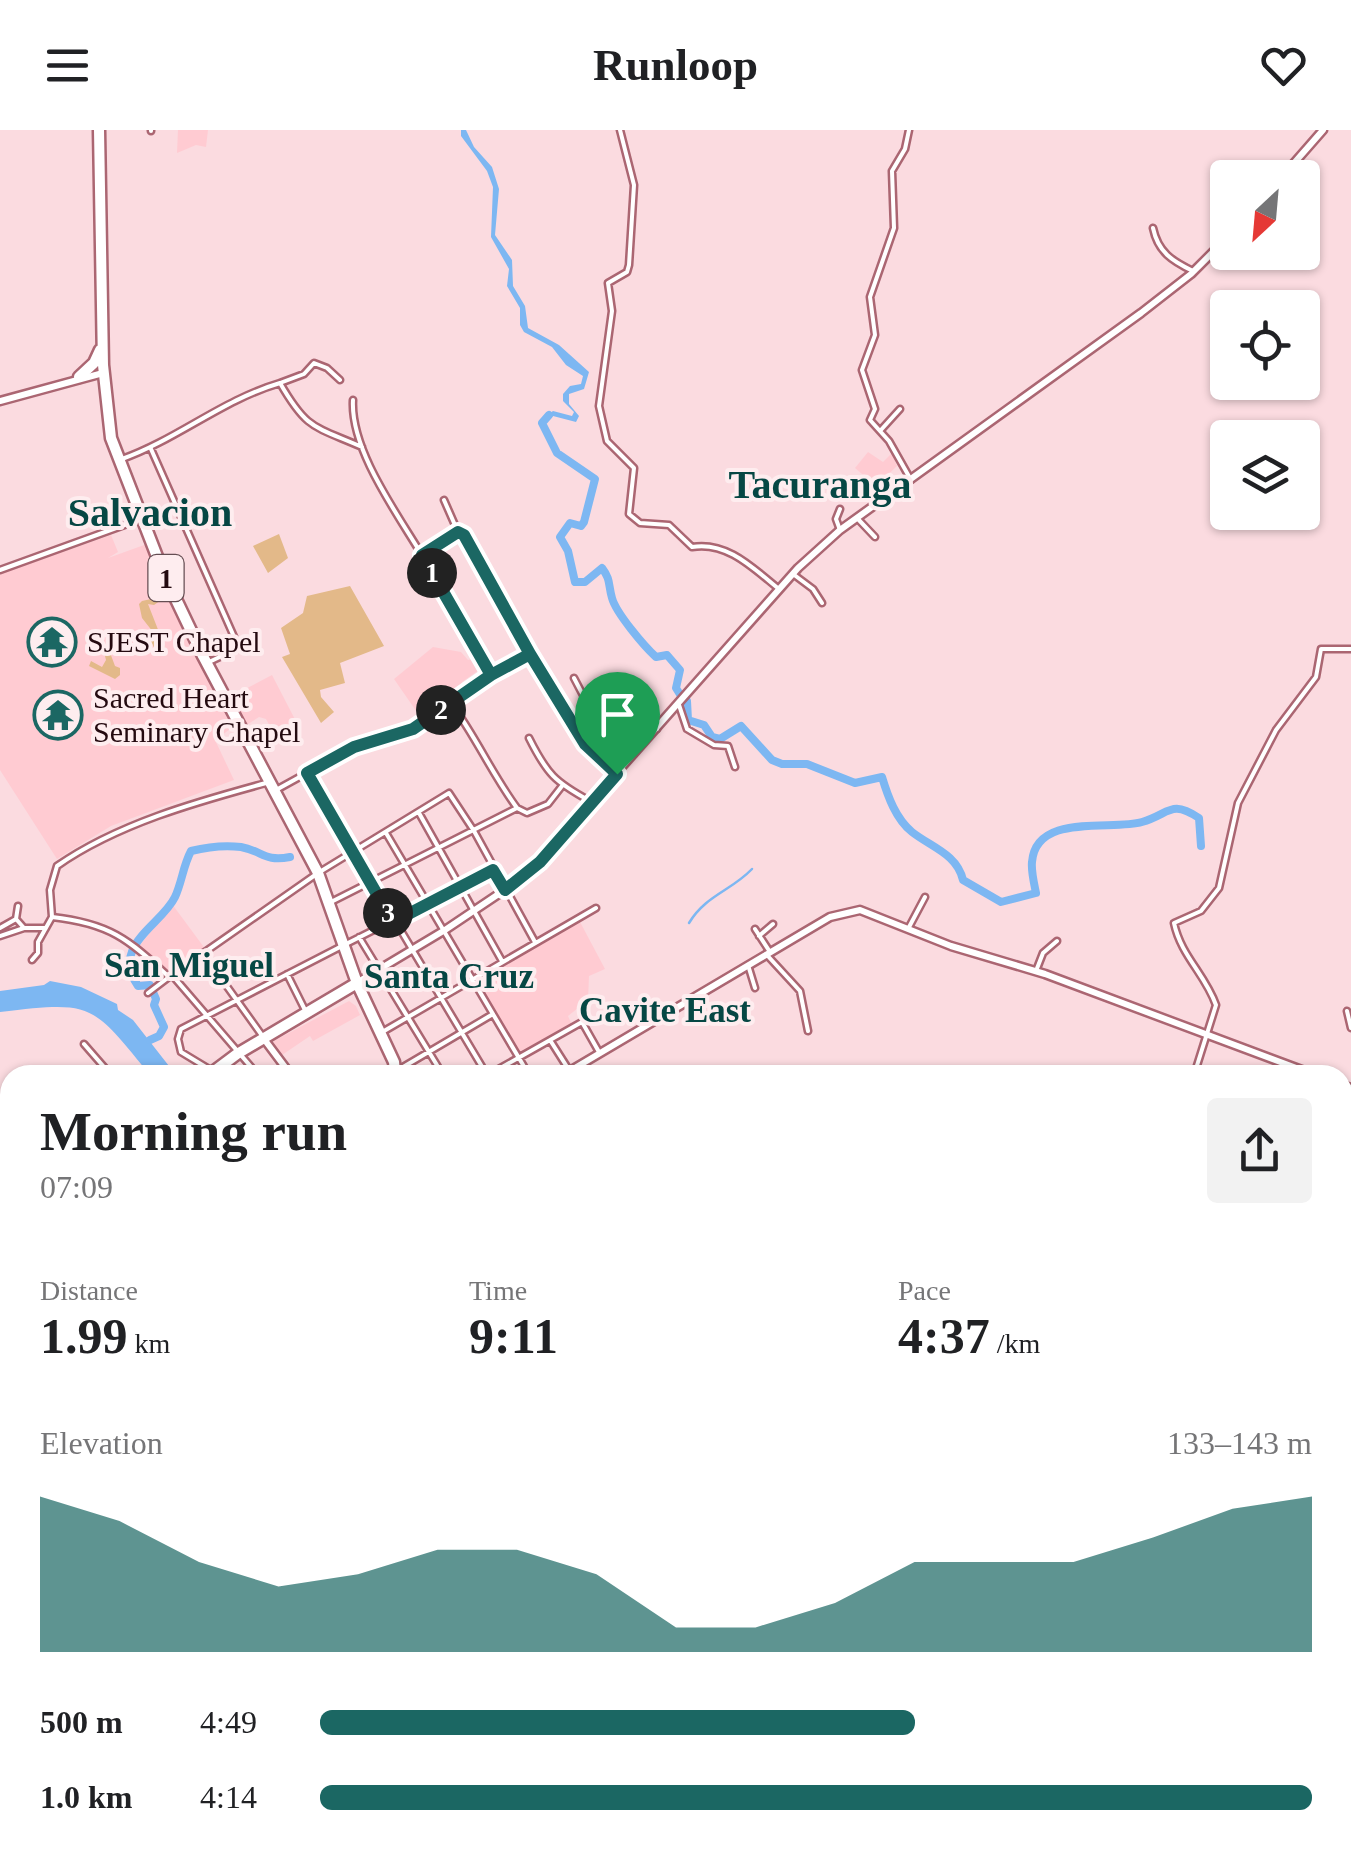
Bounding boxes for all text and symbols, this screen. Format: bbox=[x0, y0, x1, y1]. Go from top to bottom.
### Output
icon: menu bbox=[40, 38, 95, 93]
icon: heart bbox=[1256, 38, 1311, 93]
text: Runloop bbox=[593, 40, 758, 90]
north arrow bbox=[1210, 160, 1320, 270]
map controls bbox=[1210, 160, 1320, 530]
button: locate bbox=[1210, 290, 1320, 400]
button: layers bbox=[1210, 420, 1320, 530]
district label: Tacuranga bbox=[728, 462, 912, 507]
district label: Salvacion bbox=[68, 490, 232, 535]
pin: 1 bbox=[407, 548, 457, 598]
road number: 1 bbox=[148, 555, 184, 601]
text: 1 bbox=[425, 557, 439, 588]
temple icon: SJEST Chapel bbox=[26, 616, 78, 668]
place label: SJEST Chapel bbox=[87, 625, 261, 658]
pin bbox=[575, 672, 660, 775]
place label: Sacred Heart Seminary Chapel bbox=[93, 681, 300, 748]
pin: 2 bbox=[416, 685, 466, 735]
icon: arrive bbox=[590, 687, 645, 742]
temple icon: Sacred Heart Seminary Chapel bbox=[32, 689, 84, 741]
text: 2 bbox=[434, 694, 448, 725]
pin: 3 bbox=[363, 888, 413, 938]
text: 3 bbox=[381, 897, 395, 928]
district label: San Miguel bbox=[104, 946, 274, 985]
district label: Santa Cruz bbox=[364, 957, 534, 996]
district label: Cavite East bbox=[579, 991, 751, 1030]
button: share bbox=[1207, 1098, 1312, 1203]
text: Morning run bbox=[40, 1101, 347, 1162]
text: 07:09 bbox=[40, 1169, 113, 1205]
text: Distance bbox=[40, 1275, 138, 1306]
text: Time bbox=[469, 1275, 527, 1306]
text: Pace bbox=[898, 1275, 951, 1306]
text: 1.99 bbox=[40, 1308, 128, 1364]
text: 9:11 bbox=[469, 1308, 558, 1364]
text: 4:37 bbox=[898, 1308, 990, 1364]
text: km bbox=[128, 1328, 170, 1359]
text: /km bbox=[990, 1328, 1040, 1359]
text: Elevation bbox=[40, 1425, 163, 1461]
text: 133–143 m bbox=[1167, 1425, 1312, 1461]
text: 500 m bbox=[40, 1704, 123, 1740]
text: 4:49 bbox=[200, 1704, 257, 1740]
text: 1.0 km bbox=[40, 1779, 132, 1815]
text: 4:14 bbox=[200, 1779, 257, 1815]

